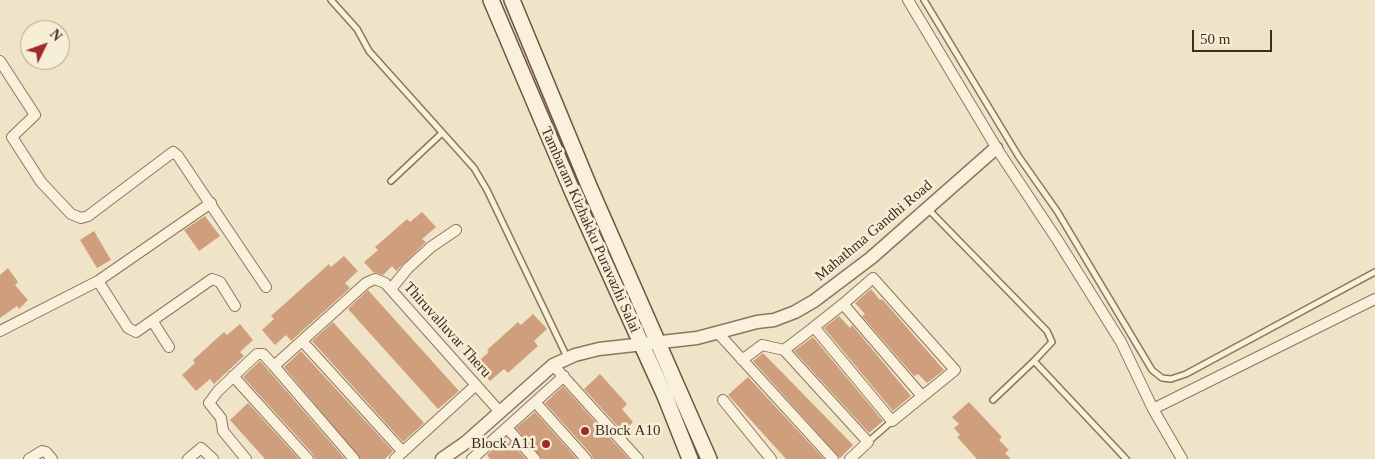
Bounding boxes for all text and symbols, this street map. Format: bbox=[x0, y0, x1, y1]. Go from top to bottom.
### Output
north arrow bbox=[20, 20, 70, 70]
scale bar bbox=[1195, 20, 1275, 52]
text: N bbox=[47, 27, 65, 44]
text: 50 m bbox=[1200, 31, 1230, 47]
street label: Tambaram Kizhakku Puravazhi Salai bbox=[536, 124, 644, 336]
street label: Mahathma Gandhi Road bbox=[812, 177, 936, 285]
street label: Thiruvalluvar Theru bbox=[399, 279, 495, 381]
place label: Block A10 bbox=[595, 422, 660, 440]
marker: Block A10 bbox=[579, 425, 591, 437]
place label: Block A11 bbox=[471, 435, 536, 453]
marker: Block A11 bbox=[540, 438, 552, 450]

